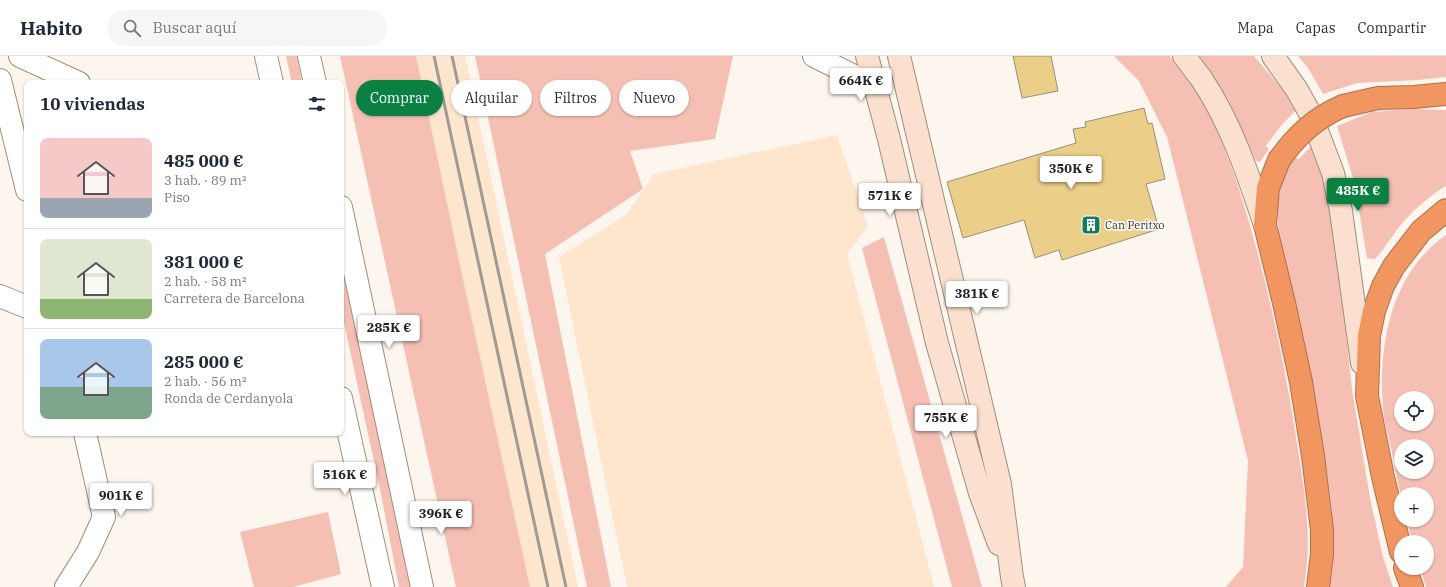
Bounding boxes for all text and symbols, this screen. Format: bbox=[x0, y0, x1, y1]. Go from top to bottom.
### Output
search box bbox=[107, 10, 387, 46]
text: Habito bbox=[20, 16, 83, 40]
icon: search bbox=[121, 17, 143, 39]
text: Buscar aquí bbox=[153, 18, 236, 37]
text: Mapa bbox=[1238, 19, 1274, 37]
text: Capas bbox=[1296, 19, 1336, 37]
text: Compartir bbox=[1358, 19, 1426, 37]
pin: 664K € bbox=[828, 68, 894, 102]
text: 664K € bbox=[839, 72, 883, 89]
chip: Comprar bbox=[356, 80, 443, 116]
chip: Alquilar bbox=[451, 80, 532, 116]
chip: Filtros bbox=[540, 80, 611, 116]
chip: Nuevo bbox=[619, 80, 689, 116]
text: 10 viviendas bbox=[40, 93, 145, 115]
icon: filters bbox=[306, 93, 328, 115]
text: 485 000 € bbox=[164, 150, 244, 172]
icon: home bbox=[72, 154, 120, 202]
pin: 350K € bbox=[1038, 156, 1104, 190]
text: 350K € bbox=[1049, 160, 1093, 177]
text: 3 hab. · 89 m² bbox=[164, 172, 247, 189]
pin: 485K € bbox=[1325, 178, 1391, 212]
text: 485K € bbox=[1336, 182, 1380, 199]
pin: 571K € bbox=[857, 183, 923, 217]
text: 571K € bbox=[868, 187, 912, 204]
text: Piso bbox=[164, 189, 190, 206]
building icon: Can Peritxo bbox=[1080, 214, 1102, 236]
place label: Can Peritxo bbox=[1105, 218, 1165, 232]
text: 381 000 € bbox=[164, 251, 244, 273]
icon: home bbox=[72, 255, 120, 303]
text: 2 hab. · 58 m² bbox=[164, 273, 247, 290]
pin: 381K € bbox=[944, 281, 1010, 315]
text: 381K € bbox=[955, 285, 999, 302]
text: Carretera de Barcelona bbox=[164, 290, 305, 307]
pin: 285K € bbox=[356, 315, 422, 349]
text: 285K € bbox=[367, 319, 411, 336]
text: 285 000 € bbox=[164, 351, 244, 373]
icon: home bbox=[72, 355, 120, 403]
text: 2 hab. · 56 m² bbox=[164, 373, 247, 390]
text: Ronda de Cerdanyola bbox=[164, 390, 293, 407]
map controls bbox=[1394, 391, 1434, 575]
button: locate bbox=[1394, 391, 1434, 431]
pin: 755K € bbox=[913, 405, 979, 439]
text: 755K € bbox=[924, 409, 968, 426]
button: layers bbox=[1394, 439, 1434, 479]
pin: 516K € bbox=[312, 462, 378, 496]
text: 516K € bbox=[323, 466, 367, 483]
pin: 901K € bbox=[88, 483, 154, 517]
text: 901K € bbox=[99, 487, 143, 504]
button: + bbox=[1394, 487, 1434, 527]
pin: 396K € bbox=[408, 501, 474, 535]
text: 396K € bbox=[419, 505, 463, 522]
button: − bbox=[1394, 535, 1434, 575]

